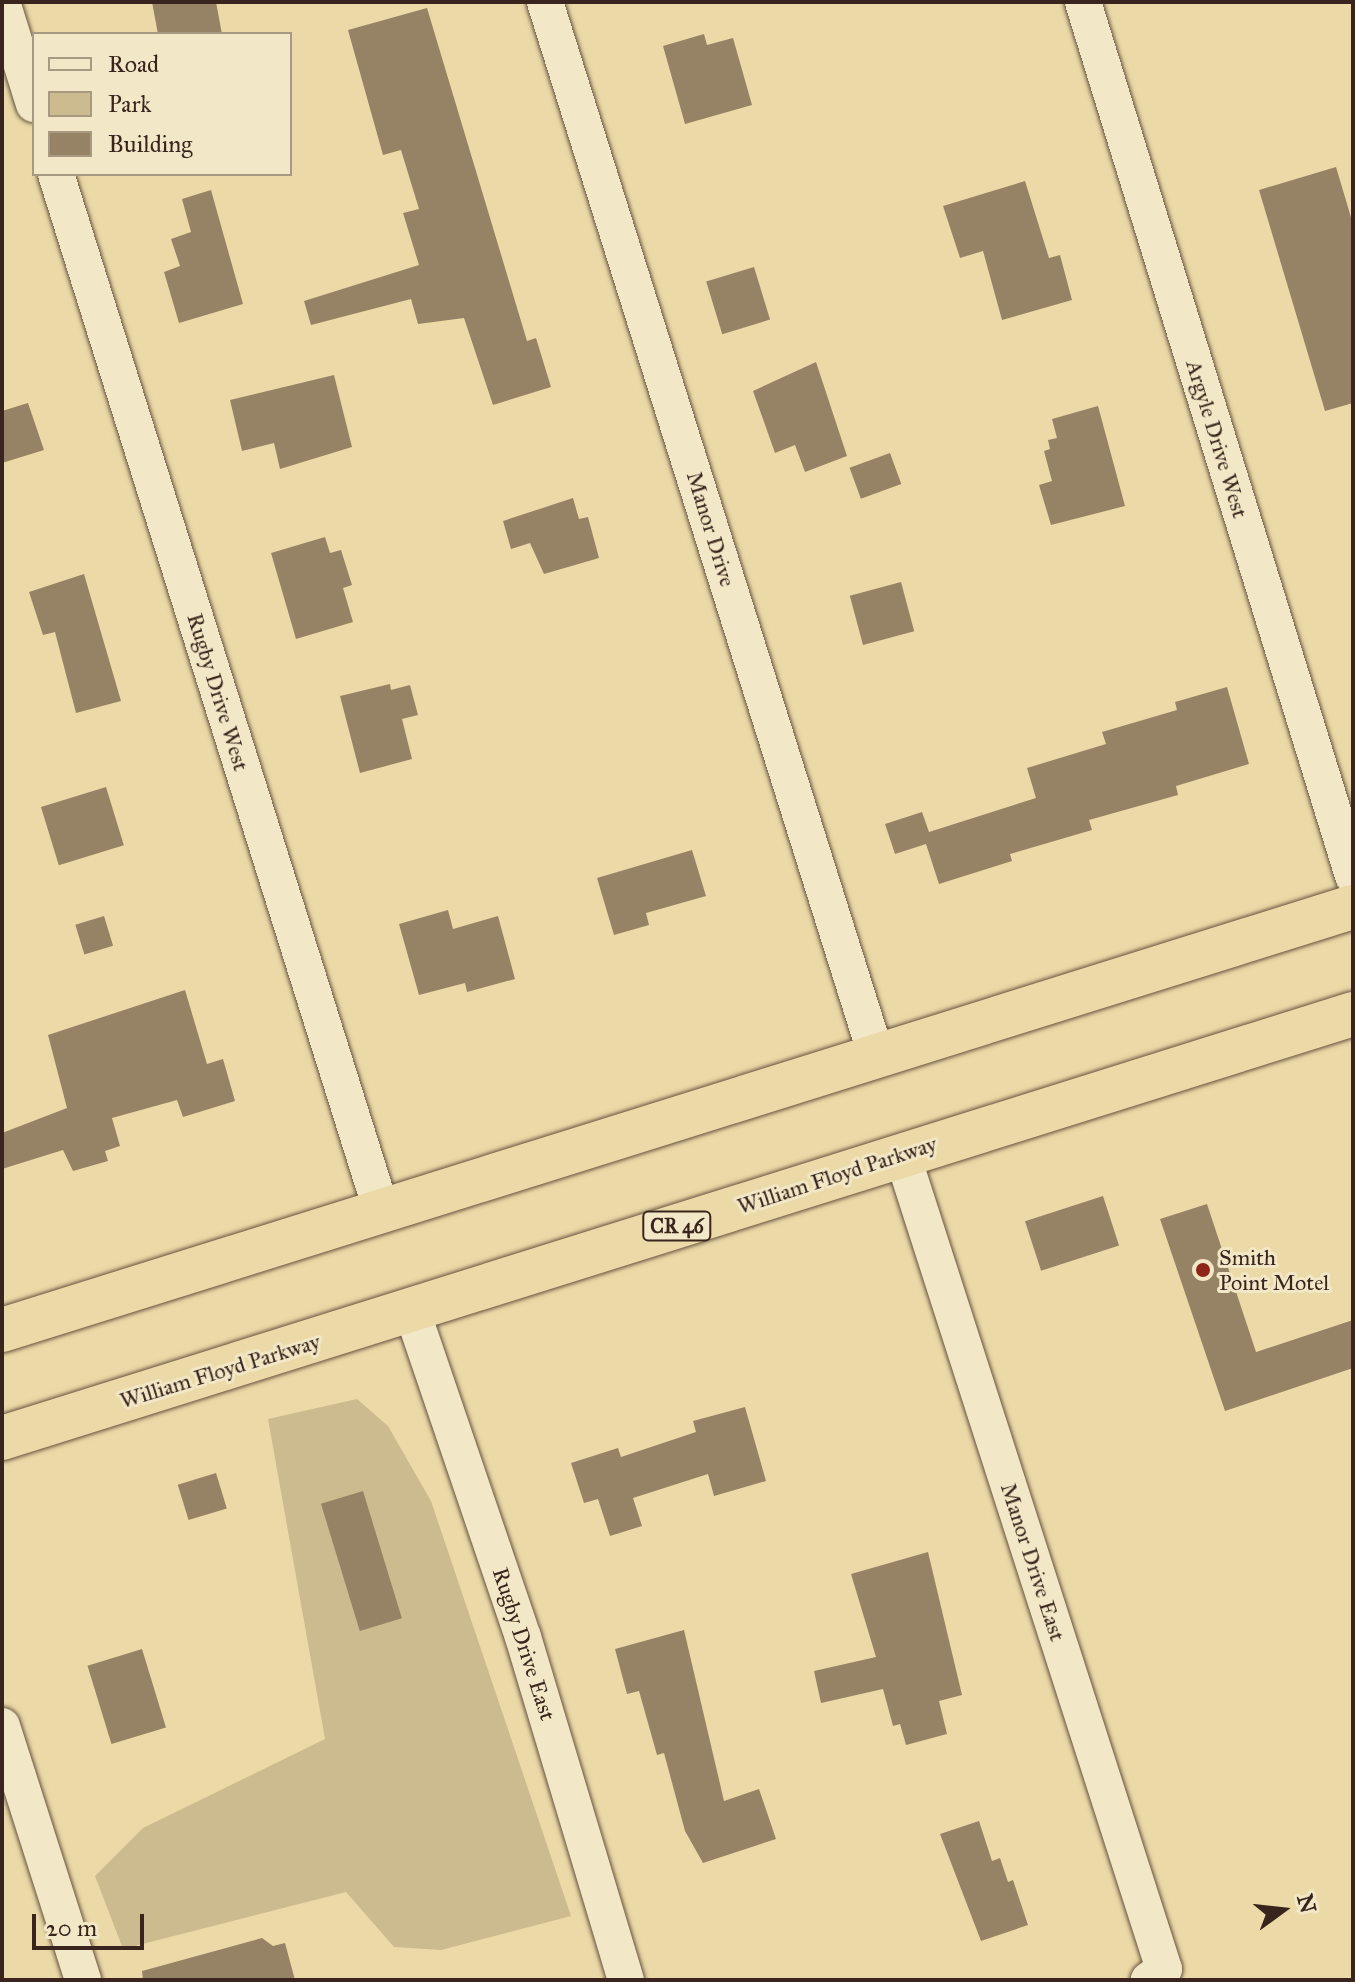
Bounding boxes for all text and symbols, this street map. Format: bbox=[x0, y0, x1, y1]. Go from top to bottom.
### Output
legend bbox=[32, 32, 292, 176]
text: Road bbox=[108, 49, 159, 79]
text: Park bbox=[108, 89, 151, 119]
text: Building bbox=[108, 129, 193, 159]
street label: Argyle Drive West bbox=[1180, 357, 1254, 521]
street label: Manor Drive bbox=[681, 468, 741, 590]
street label: Rugby Drive West bbox=[182, 610, 254, 774]
street label: William Floyd Parkway bbox=[734, 1130, 940, 1220]
road number: CR 46 bbox=[641, 1210, 713, 1242]
place label: Smith Point Motel bbox=[1219, 1244, 1329, 1296]
marker: Smith Point Motel bbox=[1194, 1261, 1212, 1279]
street label: William Floyd Parkway bbox=[117, 1328, 323, 1414]
street label: Manor Drive East bbox=[995, 1480, 1071, 1644]
street label: Rugby Drive East bbox=[487, 1564, 561, 1724]
north arrow bbox=[1243, 1870, 1323, 1950]
text: N bbox=[1291, 1891, 1322, 1916]
scale bar bbox=[36, 1898, 148, 1948]
text: 20 m bbox=[46, 1913, 97, 1943]

